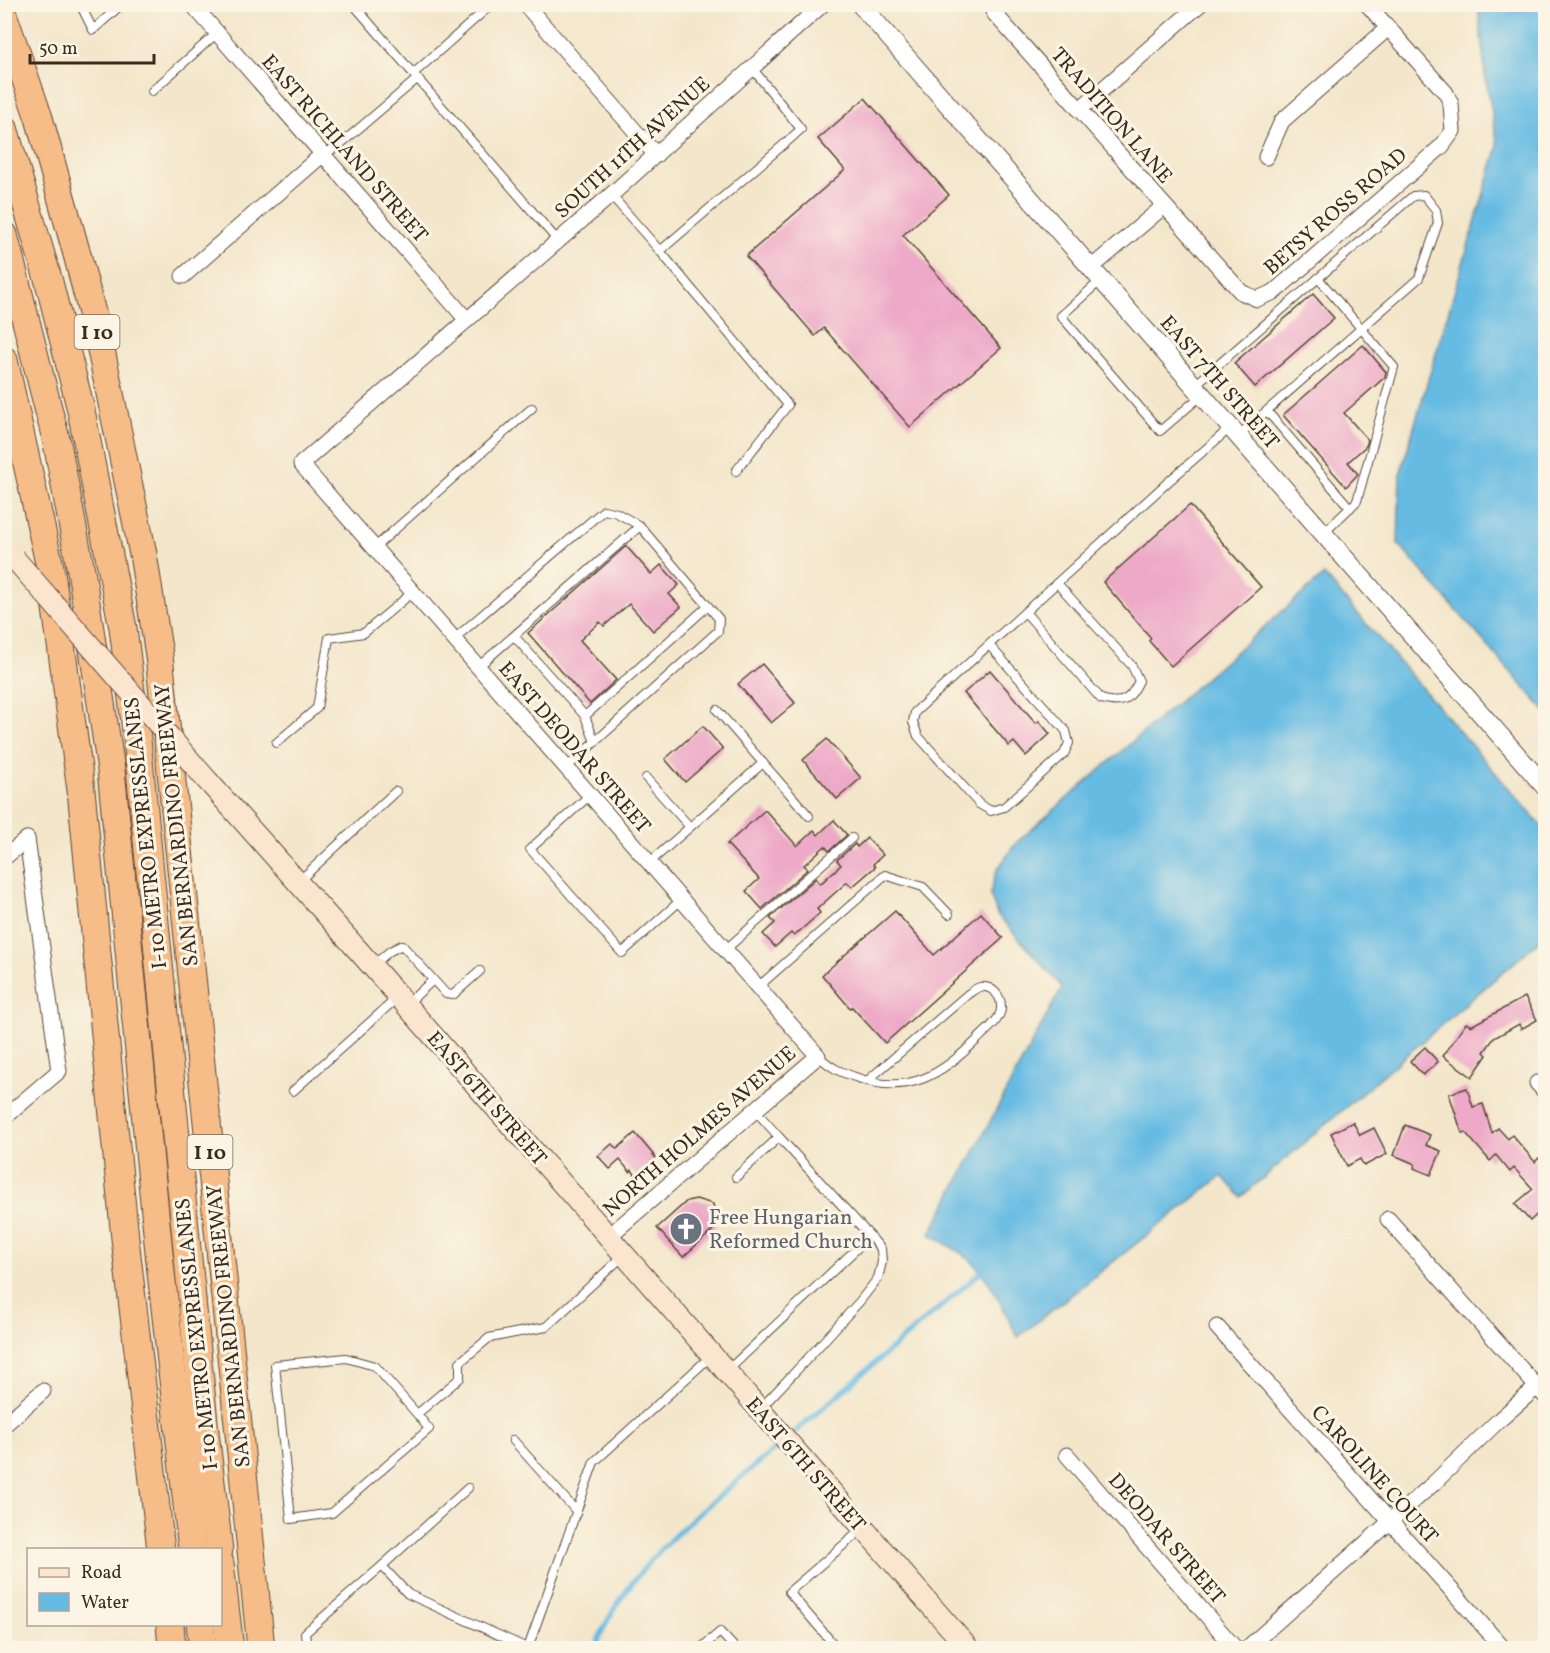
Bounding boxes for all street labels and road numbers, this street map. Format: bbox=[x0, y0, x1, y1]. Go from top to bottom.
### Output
street label: TRADITION LANE bbox=[1043, 42, 1178, 190]
street label: EAST RICHLAND STREET bbox=[254, 49, 434, 249]
street label: SOUTH 11TH AVENUE bbox=[549, 70, 717, 226]
street label: BETSY ROSS ROAD bbox=[1258, 142, 1414, 283]
street label: EAST 7TH STREET bbox=[1153, 310, 1285, 456]
road number: I 10 bbox=[74, 315, 120, 349]
street label: EAST DEODAR STREET bbox=[491, 656, 657, 840]
street label: SAN BERNARDINO FREEWAY bbox=[148, 682, 207, 968]
street label: I-10 METRO EXPRESSLANES bbox=[118, 695, 175, 970]
street label: EAST 6TH STREET bbox=[419, 1025, 553, 1173]
street label: NORTH HOLMES AVENUE bbox=[597, 1040, 803, 1224]
road number: I 10 bbox=[188, 1135, 232, 1169]
street label: SAN BERNARDINO FREEWAY bbox=[200, 1183, 259, 1469]
street label: I-10 METRO EXPRESSLANES bbox=[169, 1196, 226, 1471]
street label: EAST 6TH STREET bbox=[738, 1391, 872, 1539]
street label: CAROLINE COURT bbox=[1304, 1399, 1444, 1551]
street label: DEODAR STREET bbox=[1101, 1467, 1231, 1611]

